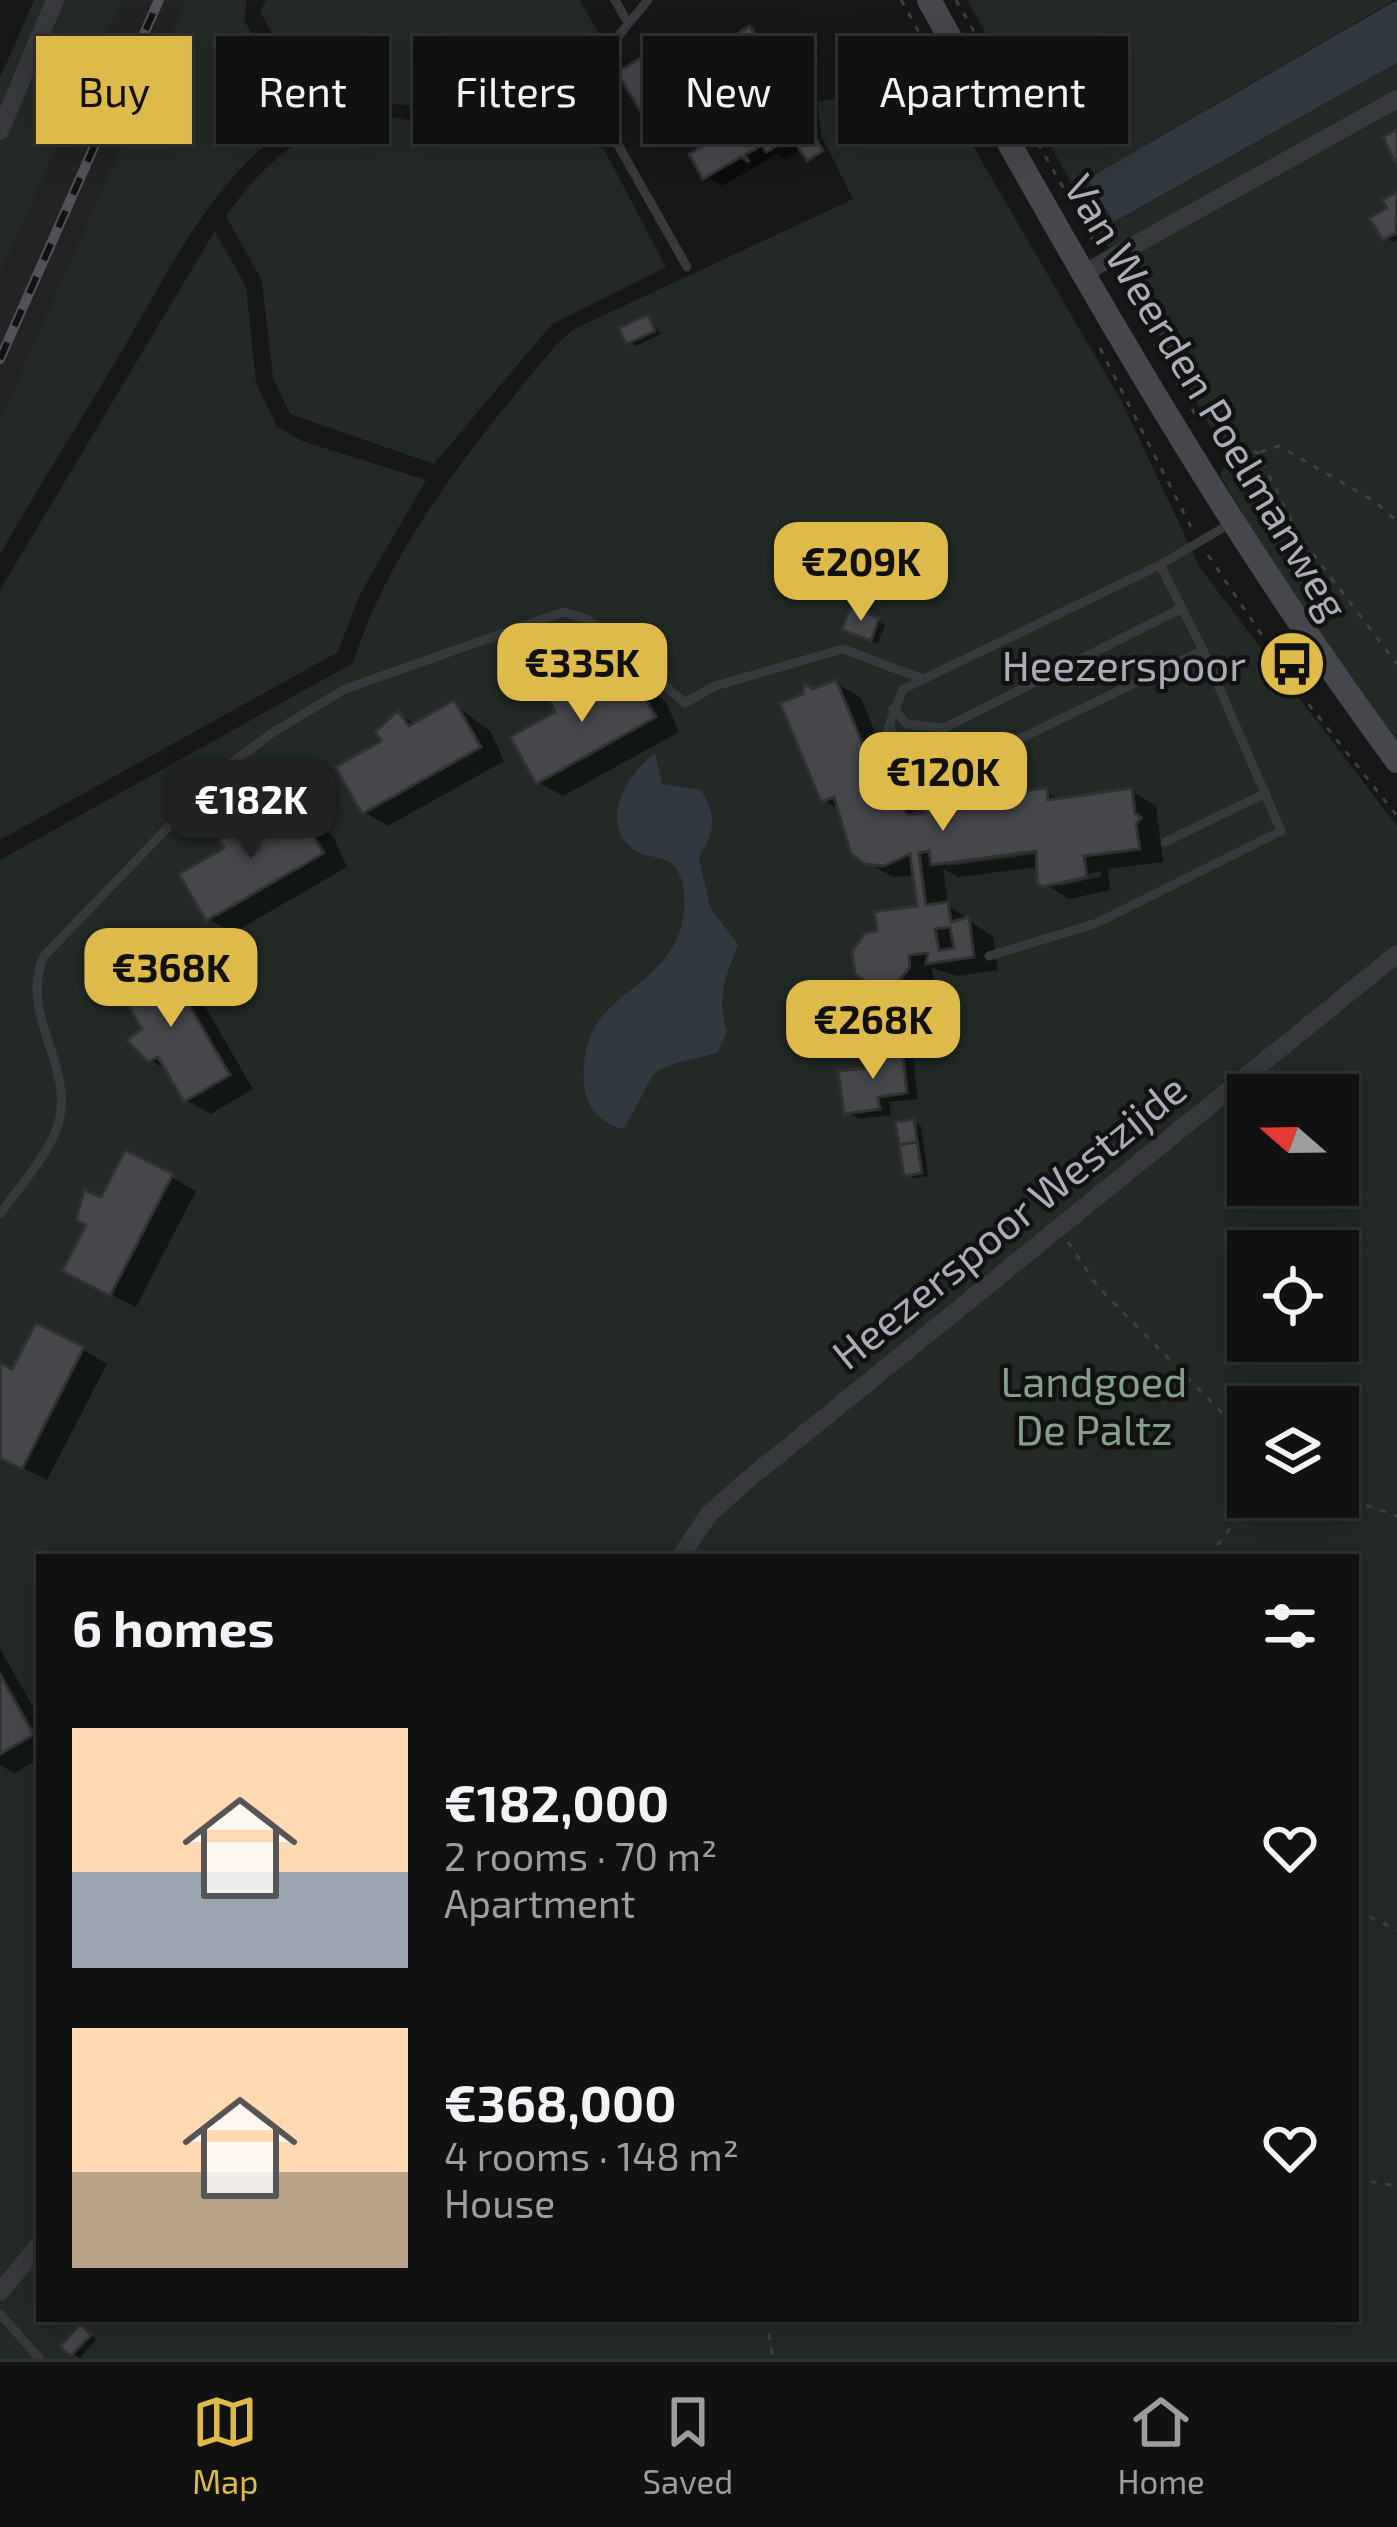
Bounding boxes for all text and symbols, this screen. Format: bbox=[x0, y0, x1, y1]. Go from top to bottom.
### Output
chip: Buy bbox=[36, 36, 192, 144]
chip: Rent bbox=[216, 36, 389, 144]
chip: Filters bbox=[413, 36, 619, 144]
chip: New bbox=[643, 36, 814, 144]
chip: Apartment bbox=[838, 36, 1128, 144]
street label: Van Weerden Poelmanweg bbox=[1055, 165, 1361, 627]
pin: €209K bbox=[777, 522, 945, 624]
text: €209K bbox=[801, 537, 921, 584]
pin: €335K bbox=[498, 623, 666, 725]
bus stop icon: Heezerspoor bbox=[1257, 629, 1327, 699]
text: €335K bbox=[524, 638, 640, 685]
place label: Heezerspoor bbox=[1002, 639, 1246, 689]
pin: €120K bbox=[859, 732, 1027, 834]
text: €120K bbox=[886, 747, 1000, 794]
pin: €182K bbox=[167, 760, 335, 862]
text: €182K bbox=[194, 775, 308, 822]
pin: €368K bbox=[87, 928, 255, 1030]
text: €368K bbox=[111, 943, 231, 990]
pin: €268K bbox=[789, 980, 957, 1082]
text: €268K bbox=[813, 995, 933, 1042]
street label: Heezerspoor Westzijde bbox=[821, 1062, 1195, 1379]
north arrow bbox=[1227, 1074, 1359, 1206]
map controls bbox=[1227, 1074, 1359, 1518]
button: locate bbox=[1227, 1230, 1359, 1362]
park label: Landgoed De Paltz bbox=[1001, 1355, 1187, 1453]
button: layers bbox=[1227, 1386, 1359, 1518]
icon: filters bbox=[1257, 1593, 1323, 1659]
text: 6 homes bbox=[72, 1596, 275, 1657]
text: €182,000 bbox=[444, 1771, 669, 1832]
icon: home bbox=[168, 1776, 312, 1920]
icon: heart bbox=[1257, 1815, 1323, 1881]
text: 2 rooms · 70 m² bbox=[444, 1832, 717, 1879]
text: Apartment bbox=[444, 1879, 635, 1926]
text: €368,000 bbox=[444, 2071, 676, 2132]
icon: home bbox=[168, 2076, 312, 2220]
icon: heart bbox=[1257, 2115, 1323, 2181]
text: 4 rooms · 148 m² bbox=[444, 2132, 739, 2179]
text: House bbox=[444, 2179, 555, 2226]
tab: Map bbox=[192, 2389, 258, 2501]
tab: Saved bbox=[643, 2389, 733, 2501]
tab: Home bbox=[1117, 2389, 1205, 2501]

